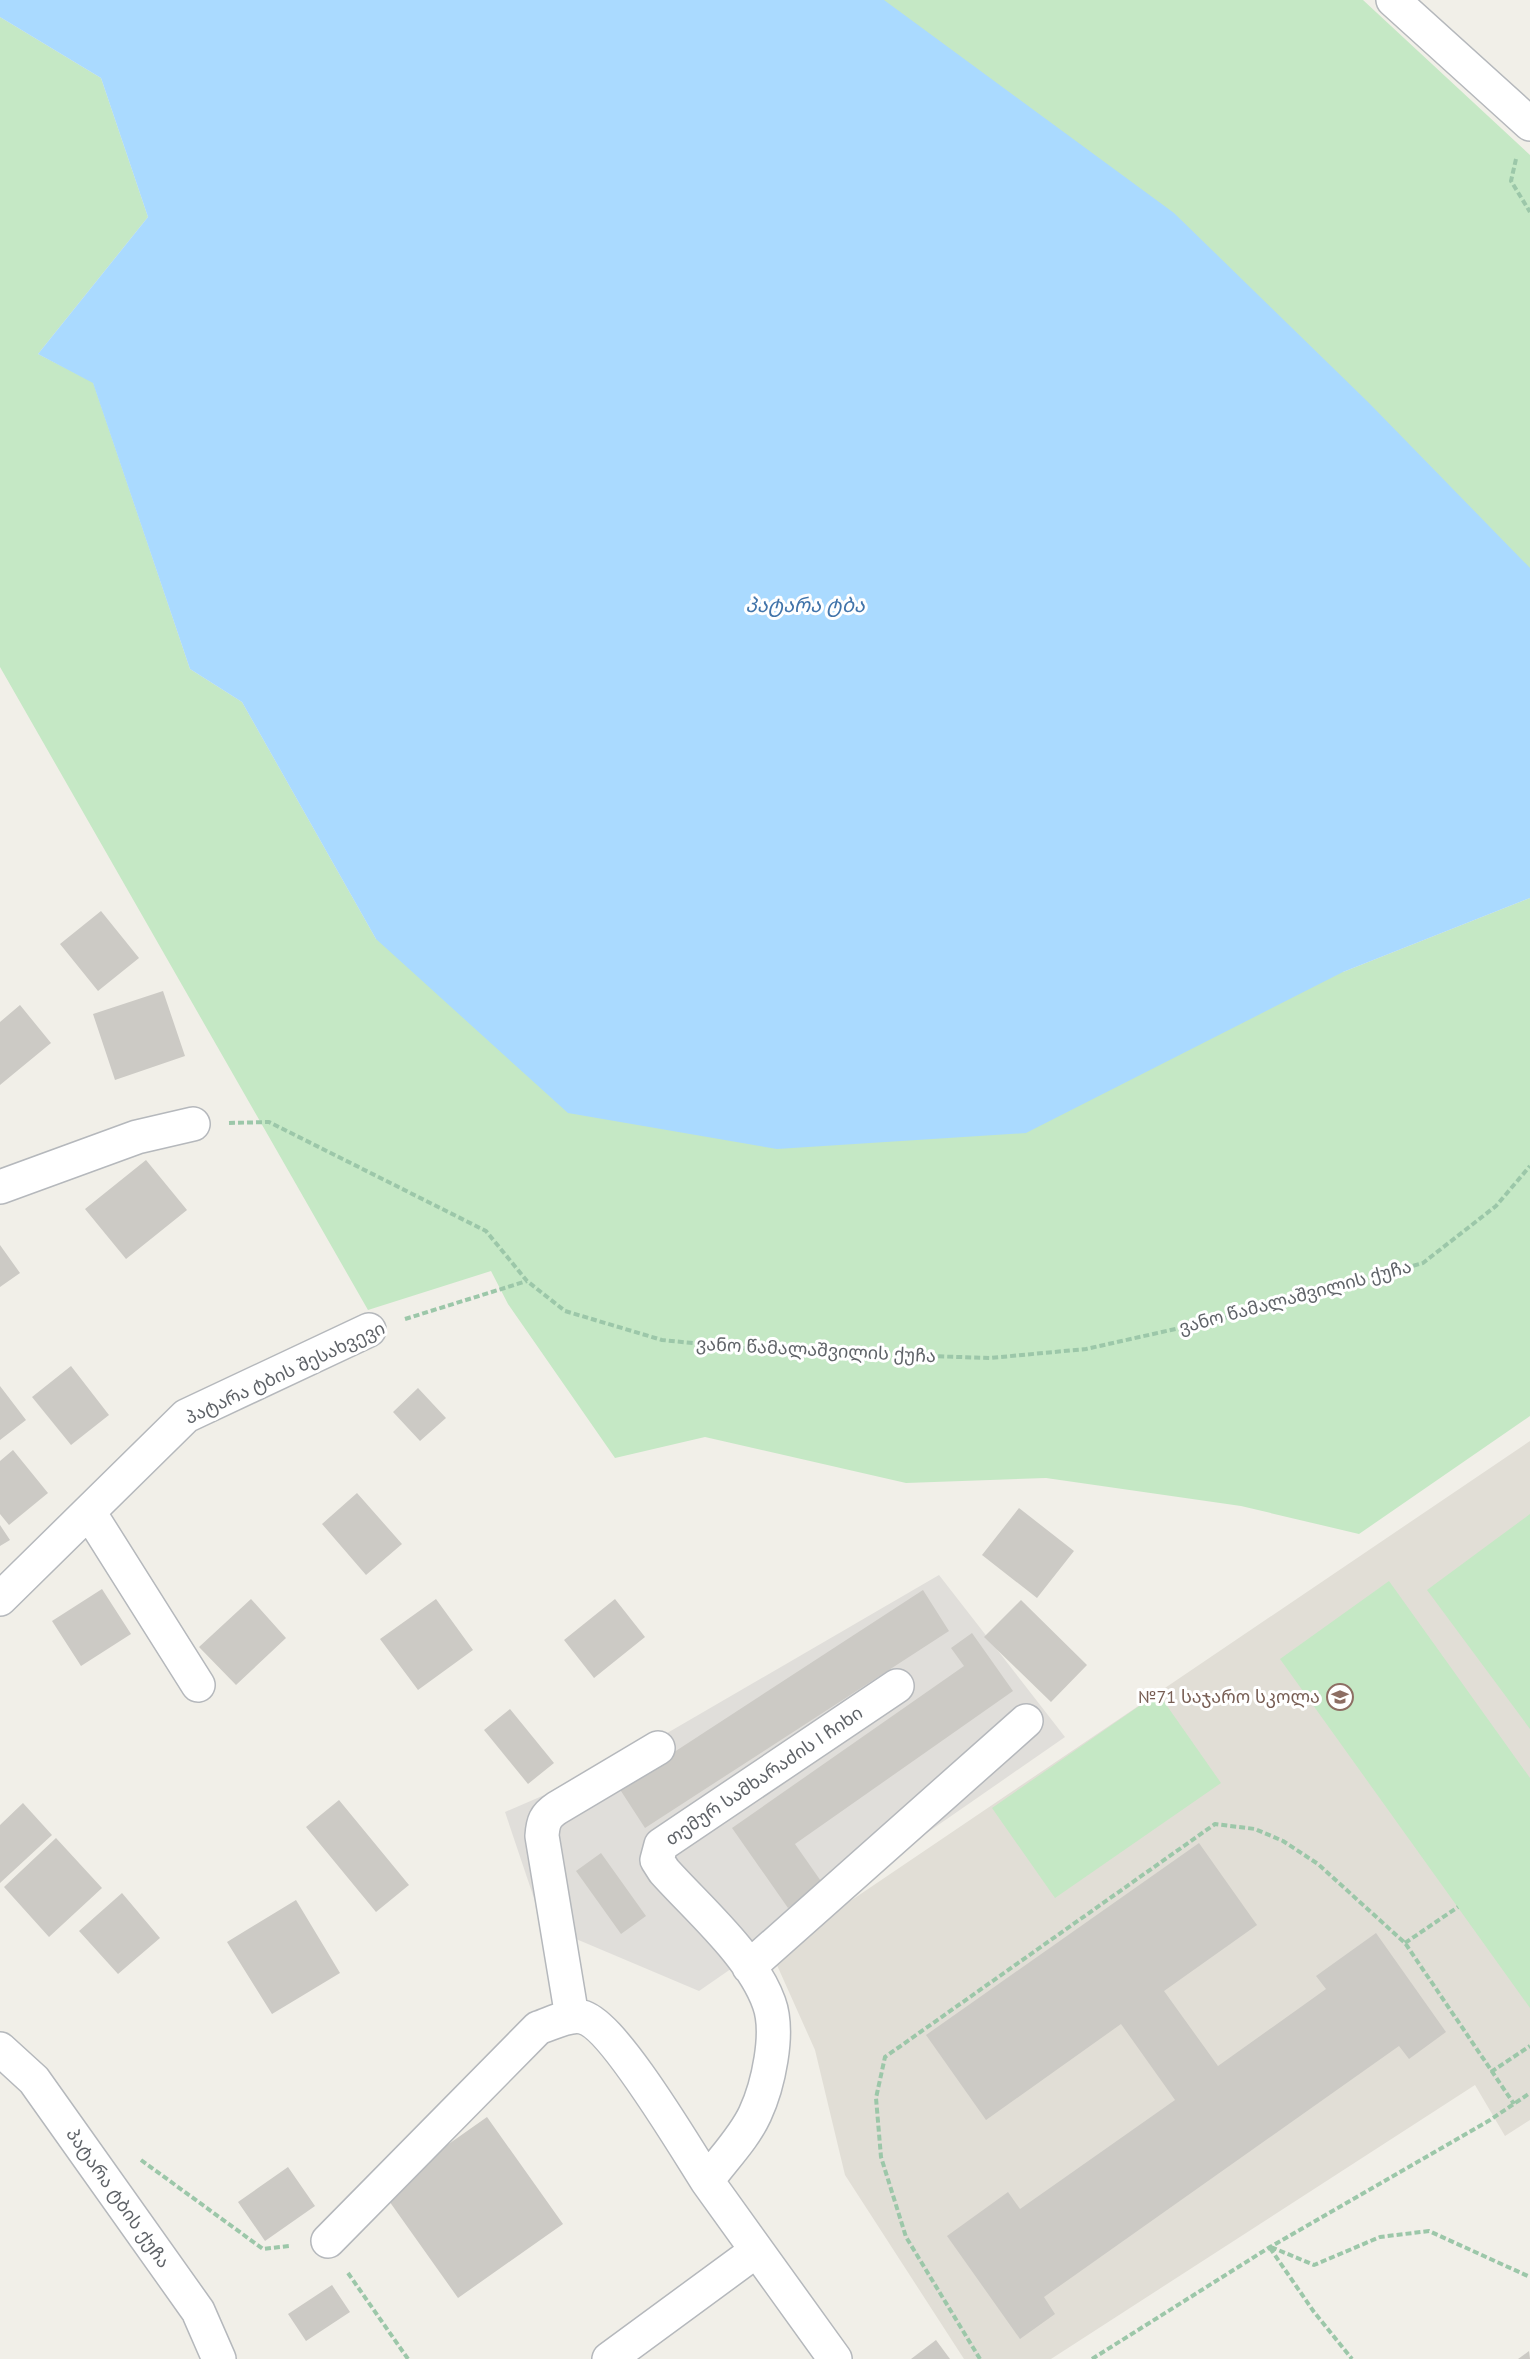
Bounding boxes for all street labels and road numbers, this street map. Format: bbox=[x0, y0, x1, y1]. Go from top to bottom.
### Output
street label: ვანო წამალაშვილის ქუჩა bbox=[1176, 1254, 1414, 1339]
street label: პატარა ტბის შესახვევი bbox=[181, 1316, 388, 1429]
street label: ვანო წამალაშვილის ქუჩა bbox=[696, 1332, 936, 1367]
street label: თემურ სამხარაძის I ჩიხი bbox=[661, 1701, 867, 1850]
street label: პატარა ტბის ქუჩა bbox=[61, 2123, 175, 2272]

